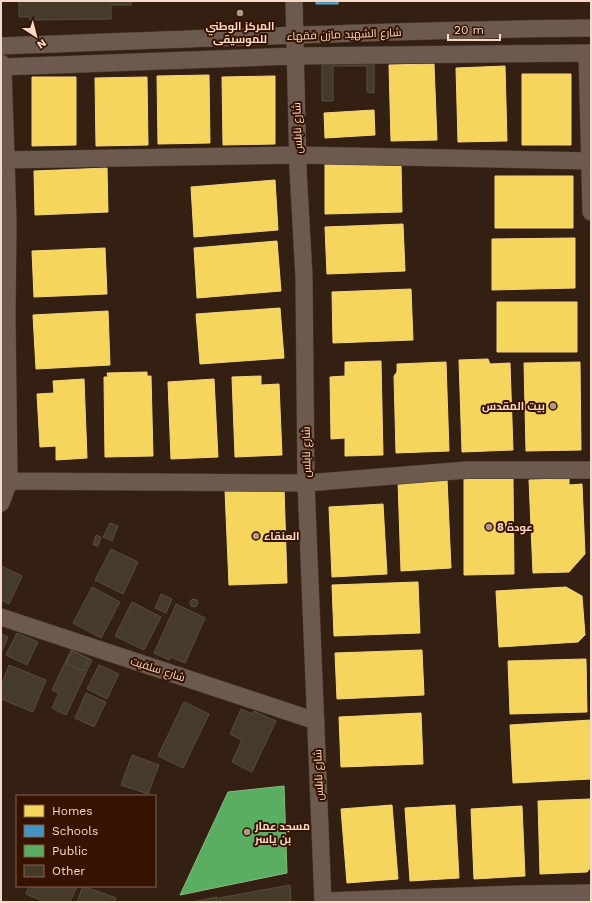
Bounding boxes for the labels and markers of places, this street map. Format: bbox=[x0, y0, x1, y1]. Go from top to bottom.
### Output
marker: المركز الوطني للموسيقى bbox=[235, 8, 245, 18]
place label: المركز الوطني للموسيقى bbox=[206, 20, 274, 47]
place label: بيت المقدس bbox=[482, 400, 545, 413]
marker: بيت المقدس bbox=[548, 401, 558, 411]
place label: عودة 8 bbox=[497, 521, 533, 535]
marker: عودة 8 bbox=[484, 522, 494, 532]
place label: العنقاء bbox=[264, 530, 299, 543]
marker: العنقاء bbox=[251, 531, 261, 541]
place label: مسجد عمار بن ياسر bbox=[254, 820, 310, 846]
marker: مسجد عمار بن ياسر bbox=[242, 827, 252, 837]

